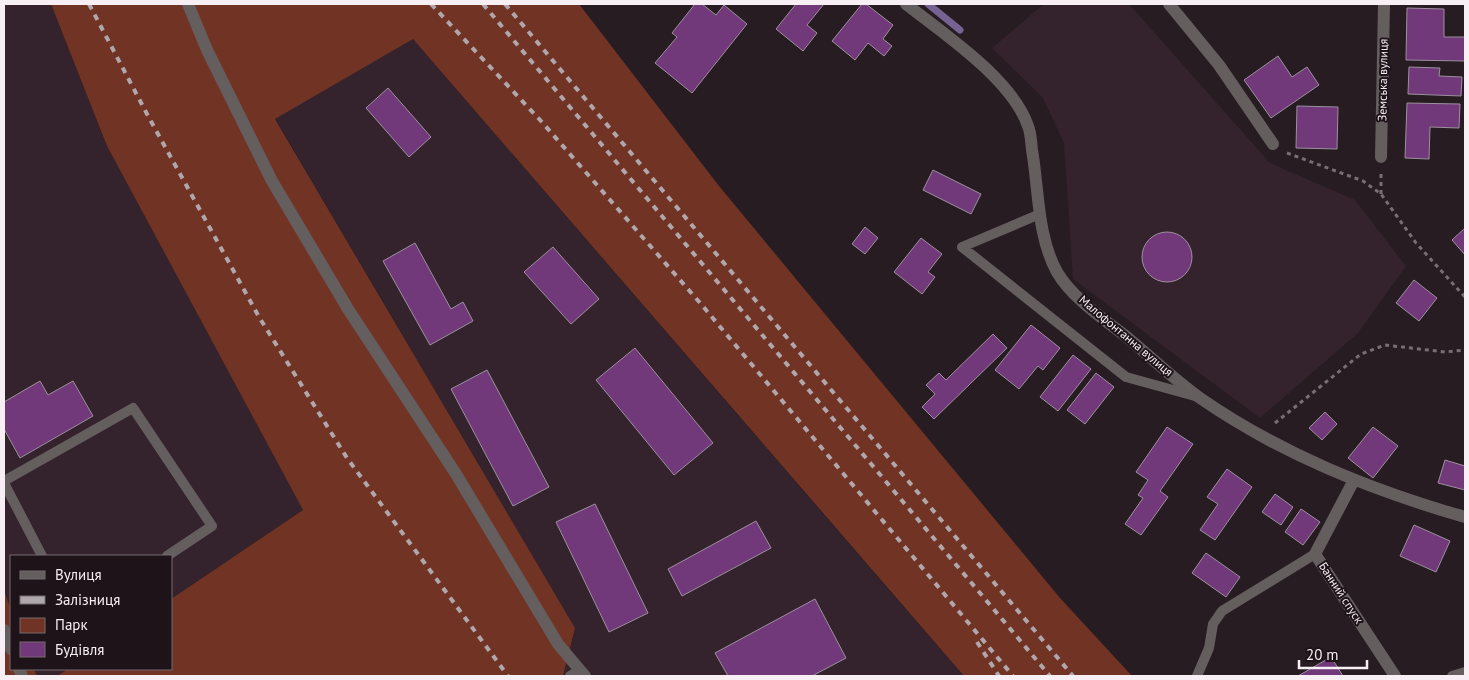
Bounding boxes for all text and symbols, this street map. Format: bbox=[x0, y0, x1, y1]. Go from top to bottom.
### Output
street label: Земська вулиця bbox=[1374, 39, 1391, 121]
street label: Малофонтанна вулиця bbox=[1076, 292, 1176, 379]
legend bbox=[10, 555, 172, 670]
street label: Банний спуск bbox=[1316, 559, 1367, 627]
text: Вулиця bbox=[55, 565, 102, 584]
text: Залізниця bbox=[55, 590, 120, 609]
text: Парк bbox=[55, 615, 88, 634]
scale bar bbox=[1299, 638, 1366, 670]
text: Будівля bbox=[55, 640, 104, 659]
text: 20 m bbox=[1306, 645, 1339, 664]

